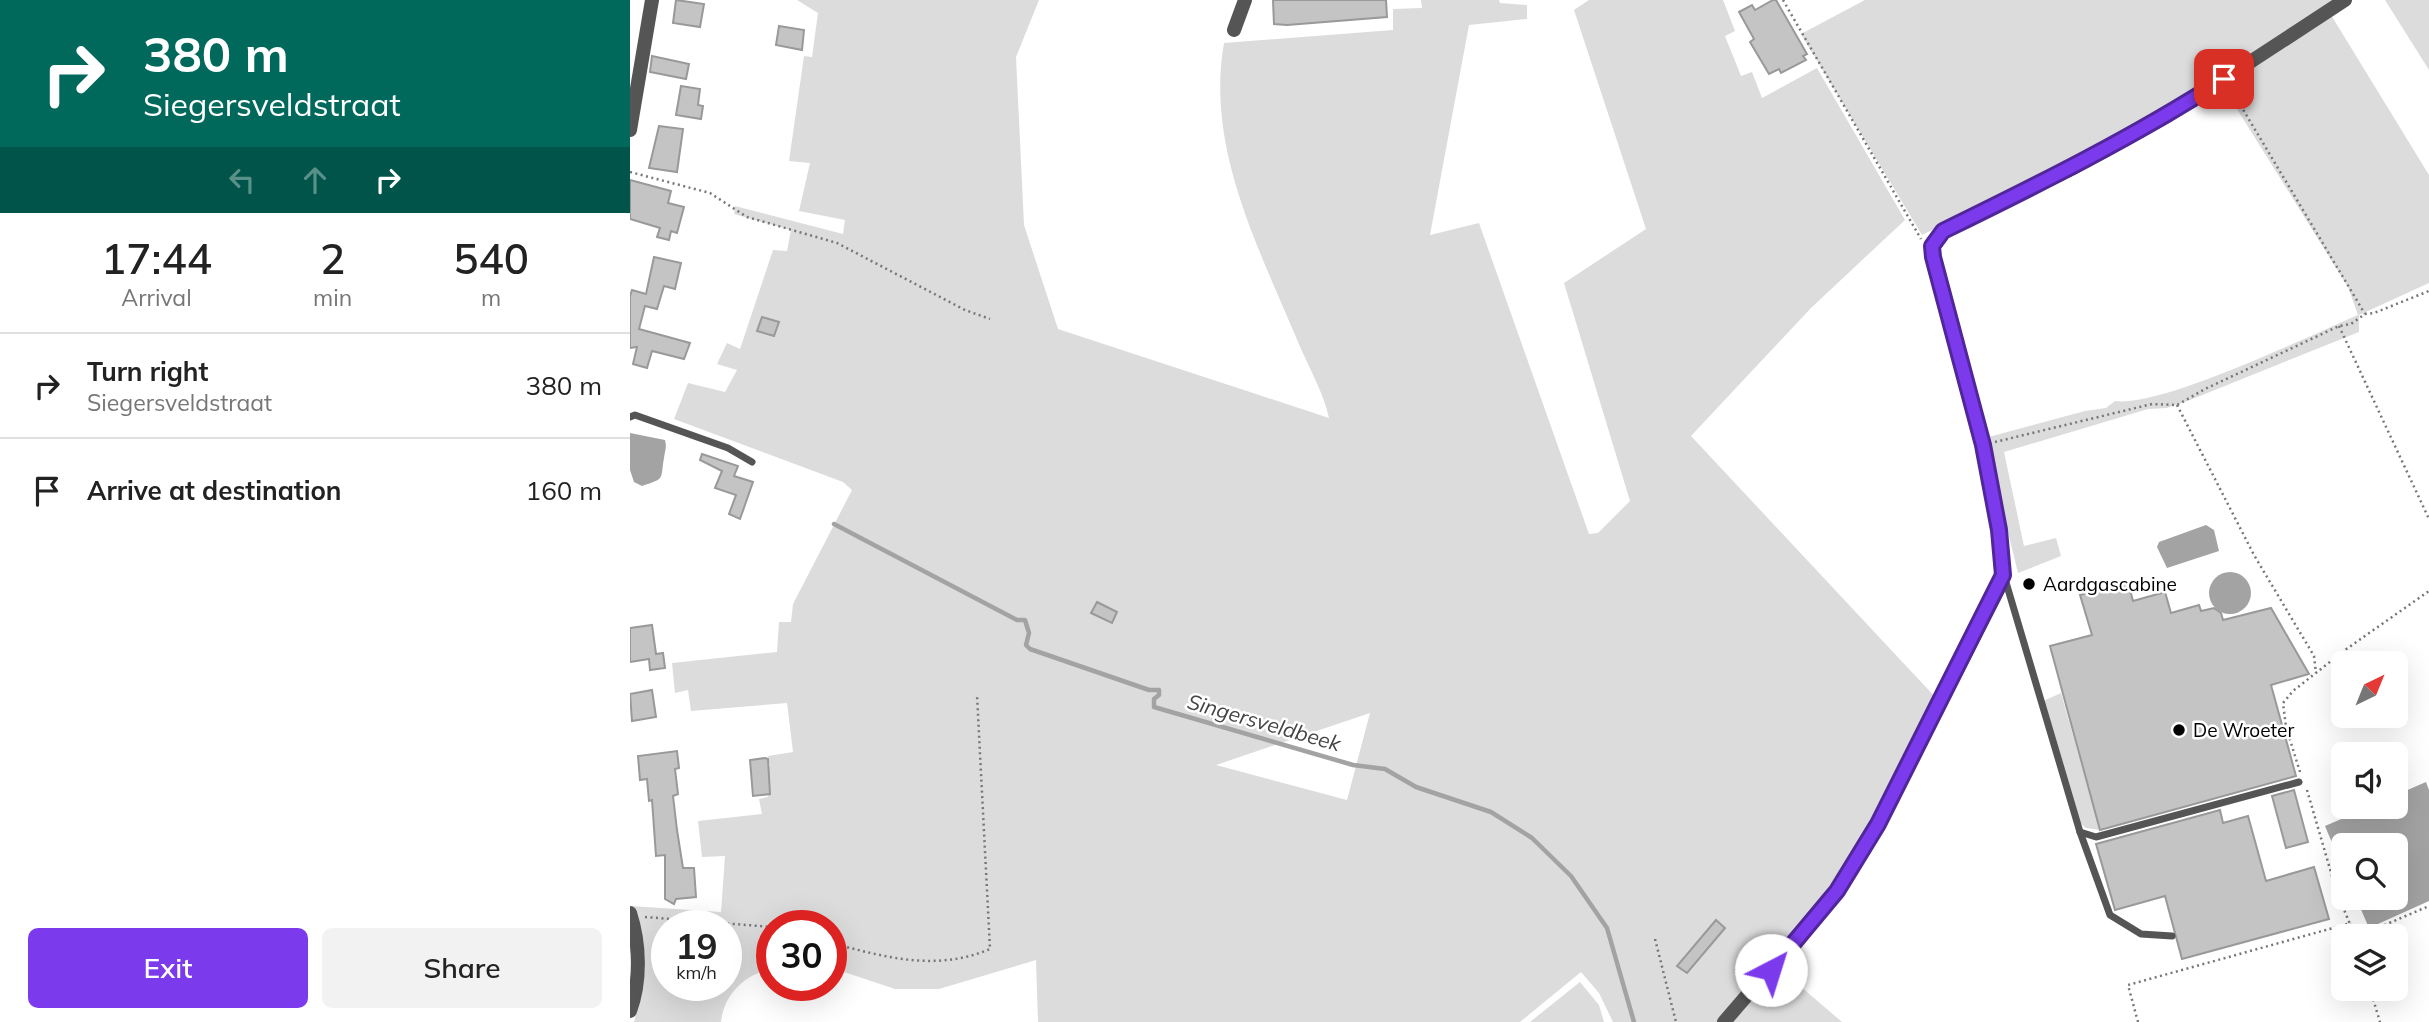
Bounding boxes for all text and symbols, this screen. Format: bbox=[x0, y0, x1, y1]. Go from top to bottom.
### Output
text: 380 m bbox=[143, 23, 289, 84]
icon: right bbox=[28, 28, 119, 119]
pin bbox=[2194, 49, 2254, 109]
icon: arrive bbox=[2205, 60, 2243, 98]
text: Siegersveldstraat bbox=[143, 84, 401, 124]
icon: left bbox=[223, 161, 261, 199]
icon: ahead bbox=[296, 161, 334, 199]
icon: right bbox=[369, 161, 407, 199]
text: 17:44 bbox=[101, 232, 212, 285]
text: 2 bbox=[320, 232, 345, 285]
text: 540 bbox=[453, 232, 529, 285]
text: Arrival bbox=[121, 283, 192, 312]
text: min bbox=[313, 283, 352, 312]
text: m bbox=[481, 283, 501, 312]
text: Turn right bbox=[87, 355, 208, 388]
icon: right bbox=[28, 367, 66, 405]
text: 380 m bbox=[526, 369, 602, 402]
text: Siegersveldstraat bbox=[87, 388, 272, 417]
icon: arrive bbox=[28, 472, 66, 510]
text: Arrive at destination bbox=[87, 474, 342, 507]
text: 160 m bbox=[526, 474, 602, 507]
place label: Aardgascabine bbox=[2043, 572, 2177, 596]
marker: Aardgascabine bbox=[2021, 576, 2037, 592]
north arrow bbox=[2331, 651, 2408, 728]
map controls bbox=[2331, 651, 2408, 1001]
water label: Singersveldbeek bbox=[1185, 688, 1345, 757]
place label: De Wroeter bbox=[2193, 718, 2294, 742]
marker: De Wroeter bbox=[2171, 722, 2187, 738]
button: sound bbox=[2331, 742, 2408, 819]
button: search bbox=[2331, 833, 2408, 910]
speed limit sign: 30 bbox=[756, 910, 847, 1001]
text: 19 bbox=[675, 924, 718, 968]
button: layers bbox=[2331, 924, 2408, 1001]
button: Exit bbox=[28, 928, 308, 1008]
button: Share bbox=[322, 928, 602, 1008]
position arrow bbox=[1734, 933, 1808, 1007]
text: km/h bbox=[676, 961, 717, 984]

